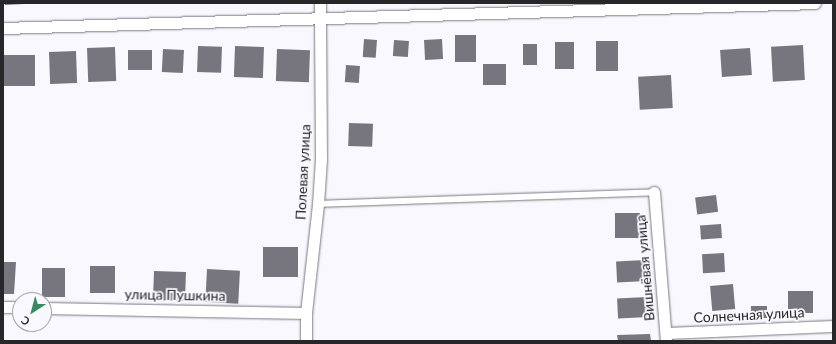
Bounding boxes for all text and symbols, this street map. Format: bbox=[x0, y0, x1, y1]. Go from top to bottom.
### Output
street label: Полевая улица bbox=[292, 124, 314, 220]
street label: Вишнёвая улица bbox=[632, 214, 658, 322]
street label: улица Пушкина bbox=[124, 286, 226, 304]
north arrow bbox=[12, 292, 52, 332]
street label: Солнечная улица bbox=[693, 304, 805, 326]
text: С bbox=[18, 314, 32, 329]

